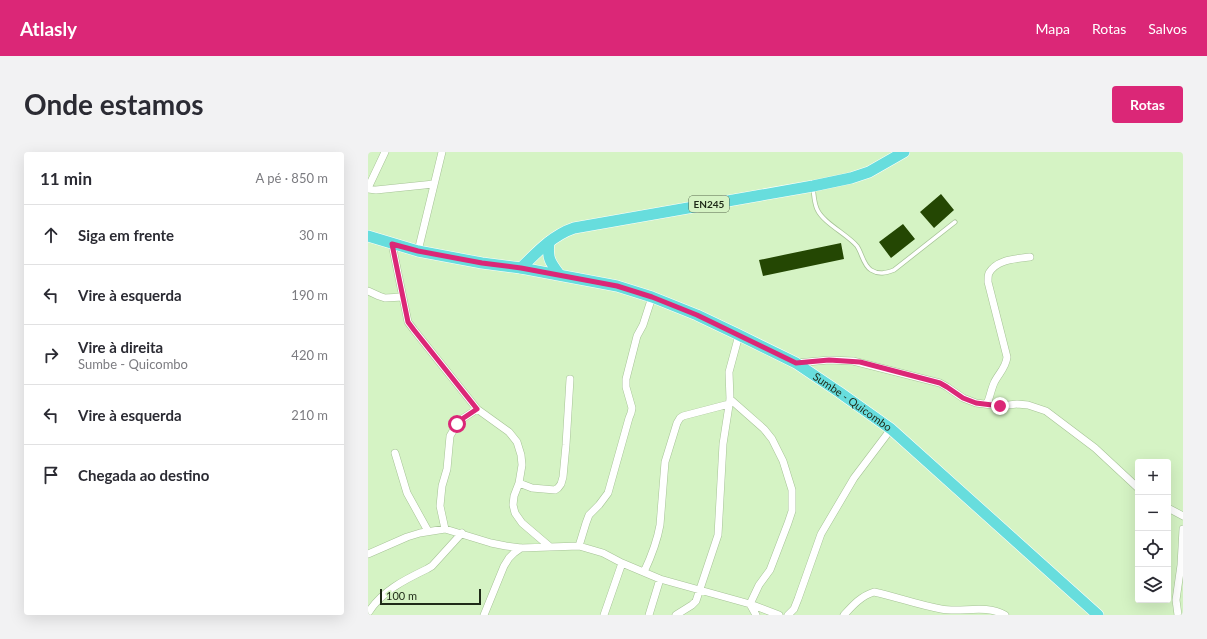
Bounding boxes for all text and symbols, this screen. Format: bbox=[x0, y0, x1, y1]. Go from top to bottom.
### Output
text: Atlasly bbox=[20, 17, 77, 40]
text: Mapa bbox=[1035, 20, 1070, 37]
text: Rotas bbox=[1092, 20, 1126, 37]
text: Salvos bbox=[1148, 20, 1187, 37]
button: Rotas bbox=[1112, 86, 1183, 123]
text: Onde estamos bbox=[24, 87, 204, 121]
text: 11 min bbox=[40, 168, 92, 189]
text: A pé · 850 m bbox=[255, 170, 328, 186]
road number: EN245 bbox=[689, 196, 729, 212]
icon: ahead bbox=[40, 224, 62, 246]
text: Siga em frente bbox=[78, 226, 174, 244]
text: 30 m bbox=[299, 227, 328, 243]
icon: left bbox=[40, 284, 62, 306]
text: Vire à esquerda bbox=[78, 286, 182, 304]
text: 190 m bbox=[291, 287, 328, 303]
text: Vire à direita bbox=[78, 338, 163, 356]
icon: right bbox=[40, 344, 62, 366]
text: 420 m bbox=[291, 347, 328, 363]
text: Sumbe - Quicombo bbox=[78, 356, 188, 372]
street label: Sumbe - Quicombo bbox=[811, 369, 895, 434]
route end bbox=[991, 397, 1009, 415]
icon: left bbox=[40, 404, 62, 426]
text: Vire à esquerda bbox=[78, 406, 182, 424]
text: 210 m bbox=[291, 407, 328, 423]
route start bbox=[448, 415, 466, 433]
map controls bbox=[1135, 459, 1171, 603]
button: + bbox=[1135, 459, 1171, 495]
icon: arrive bbox=[40, 464, 62, 486]
text: Chegada ao destino bbox=[78, 466, 209, 484]
button: − bbox=[1135, 495, 1171, 531]
button: locate bbox=[1135, 531, 1171, 567]
button: layers bbox=[1135, 567, 1171, 603]
scale bar bbox=[380, 587, 481, 606]
text: 100 m bbox=[386, 589, 417, 602]

